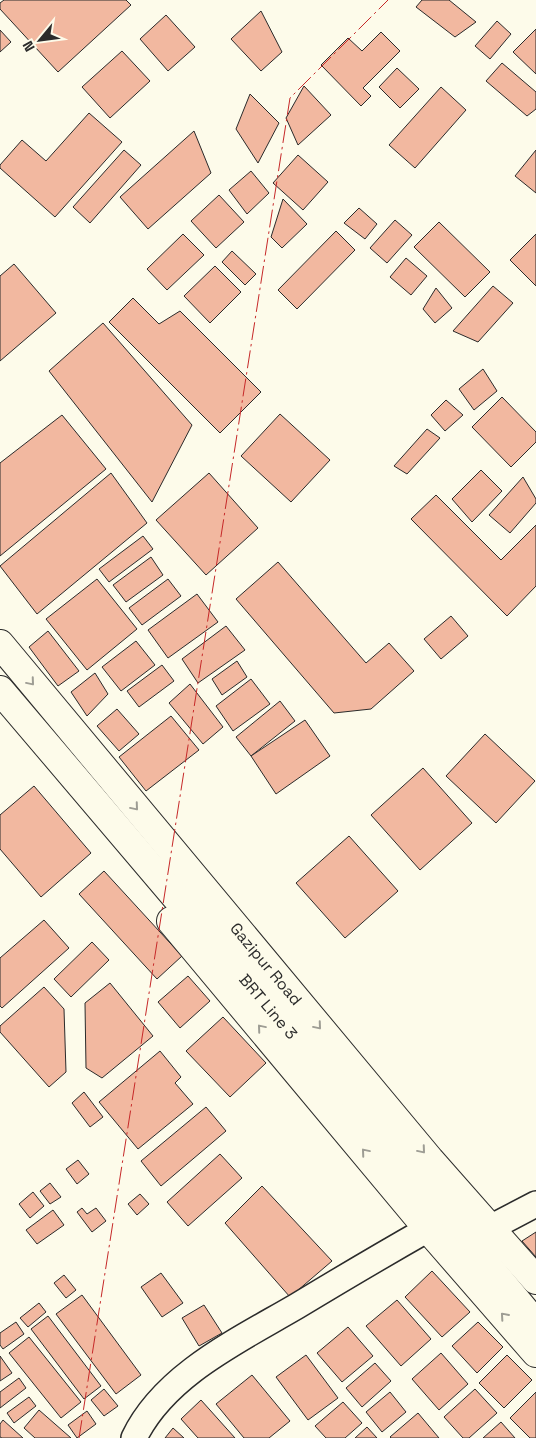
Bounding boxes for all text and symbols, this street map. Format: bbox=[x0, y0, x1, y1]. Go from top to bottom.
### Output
north arrow bbox=[15, 15, 65, 65]
text: N bbox=[18, 38, 39, 55]
one-way arrow bbox=[26, 676, 34, 685]
one-way arrow bbox=[130, 801, 139, 810]
street label: Gazipur Road bbox=[225, 918, 307, 1010]
street label: BRT Line 3 bbox=[235, 970, 302, 1044]
one-way arrow bbox=[312, 1020, 321, 1029]
one-way arrow bbox=[257, 1024, 266, 1033]
one-way arrow bbox=[416, 1145, 425, 1154]
one-way arrow bbox=[363, 1149, 371, 1158]
one-way arrow bbox=[501, 1313, 510, 1322]

